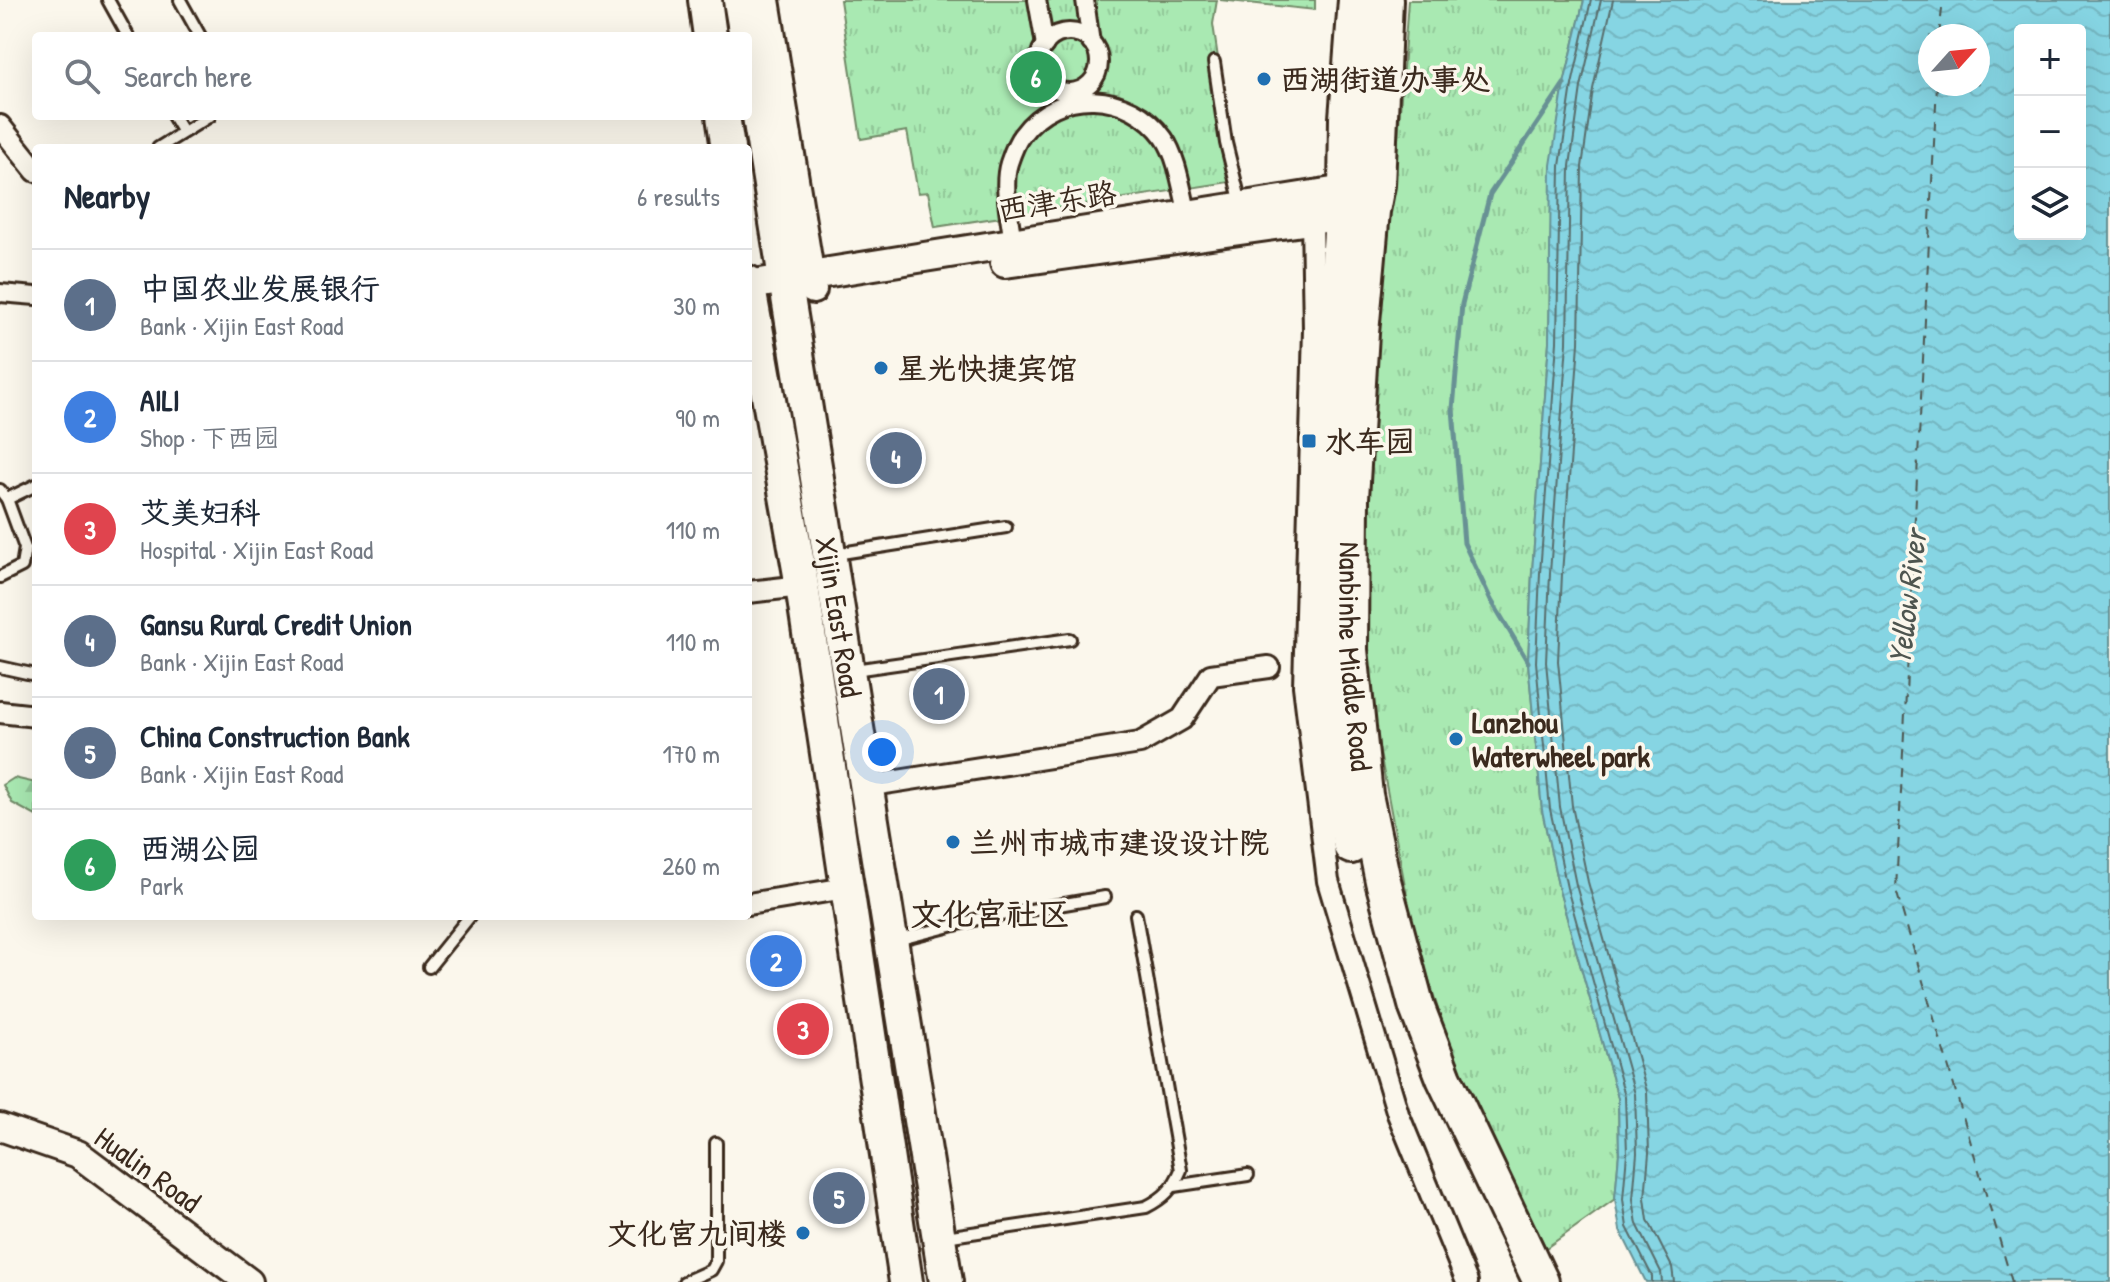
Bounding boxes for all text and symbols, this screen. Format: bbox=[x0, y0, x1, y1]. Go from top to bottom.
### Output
north arrow bbox=[1918, 24, 1990, 96]
map controls bbox=[2014, 24, 2086, 240]
button: + bbox=[2014, 24, 2086, 96]
search box bbox=[32, 32, 752, 120]
pin: 6 bbox=[1010, 47, 1062, 107]
icon: search bbox=[60, 54, 104, 98]
text: Search here bbox=[124, 56, 252, 96]
place label: 西湖街道办事处 bbox=[1280, 59, 1490, 99]
marker: 西湖街道办事处 bbox=[1255, 70, 1273, 88]
button: − bbox=[2014, 96, 2086, 168]
button: layers bbox=[2014, 168, 2086, 240]
street label: 西津东路 bbox=[995, 172, 1119, 230]
text: Nearby bbox=[64, 173, 150, 219]
text: 6 results bbox=[637, 179, 720, 214]
text: 中国农业发展银行 bbox=[140, 268, 380, 308]
text: 1 bbox=[85, 288, 95, 323]
text: 30 m bbox=[673, 288, 720, 323]
text: Bank · Xijin East Road bbox=[140, 308, 343, 343]
place label: 星光快捷宾馆 bbox=[897, 348, 1077, 388]
marker: 星光快捷宾馆 bbox=[872, 359, 890, 377]
text: AILI bbox=[140, 380, 180, 420]
text: 2 bbox=[84, 400, 96, 435]
text: 90 m bbox=[675, 400, 720, 435]
text: Shop · 下西园 bbox=[140, 420, 280, 455]
place label: 水车园 bbox=[1325, 421, 1415, 461]
pin: 4 bbox=[870, 428, 922, 488]
marker: 水车园 bbox=[1300, 432, 1318, 450]
text: 艾美妇科 bbox=[140, 492, 260, 532]
text: 3 bbox=[84, 512, 96, 547]
text: 110 m bbox=[666, 512, 720, 547]
water label: Yellow River bbox=[1877, 524, 1937, 667]
text: Hospital · Xijin East Road bbox=[140, 532, 373, 567]
street label: Xijin East Road bbox=[807, 534, 872, 700]
street label: Nanbinhe Middle Road bbox=[1330, 542, 1382, 773]
text: Gansu Rural Credit Union bbox=[140, 604, 412, 644]
text: 4 bbox=[85, 624, 95, 659]
text: 110 m bbox=[666, 624, 720, 659]
text: Bank · Xijin East Road bbox=[140, 644, 343, 679]
pin: 1 bbox=[913, 664, 965, 724]
place label: Lanzhou Waterwheel park bbox=[1472, 702, 1650, 777]
text: China Construction Bank bbox=[140, 716, 410, 756]
marker: Lanzhou Waterwheel park bbox=[1447, 730, 1465, 748]
your location bbox=[862, 732, 902, 772]
text: 5 bbox=[85, 736, 96, 771]
text: 170 m bbox=[662, 736, 720, 771]
text: Bank · Xijin East Road bbox=[140, 756, 343, 791]
place label: 兰州市城市建设设计院 bbox=[969, 822, 1269, 862]
text: 西湖公园 bbox=[140, 828, 260, 868]
marker: 兰州市城市建设设计院 bbox=[944, 833, 962, 851]
text: 6 bbox=[85, 848, 95, 883]
text: 260 m bbox=[662, 848, 720, 883]
text: Park bbox=[140, 868, 184, 903]
district label: 文化宫社区 bbox=[910, 892, 1070, 935]
pin: 2 bbox=[750, 931, 802, 991]
pin: 3 bbox=[777, 999, 829, 1059]
street label: Hualin Road bbox=[87, 1117, 209, 1221]
pin: 5 bbox=[813, 1168, 865, 1228]
place label: 文化宫九间楼 bbox=[607, 1213, 787, 1253]
marker: 文化宫九间楼 bbox=[794, 1224, 812, 1242]

